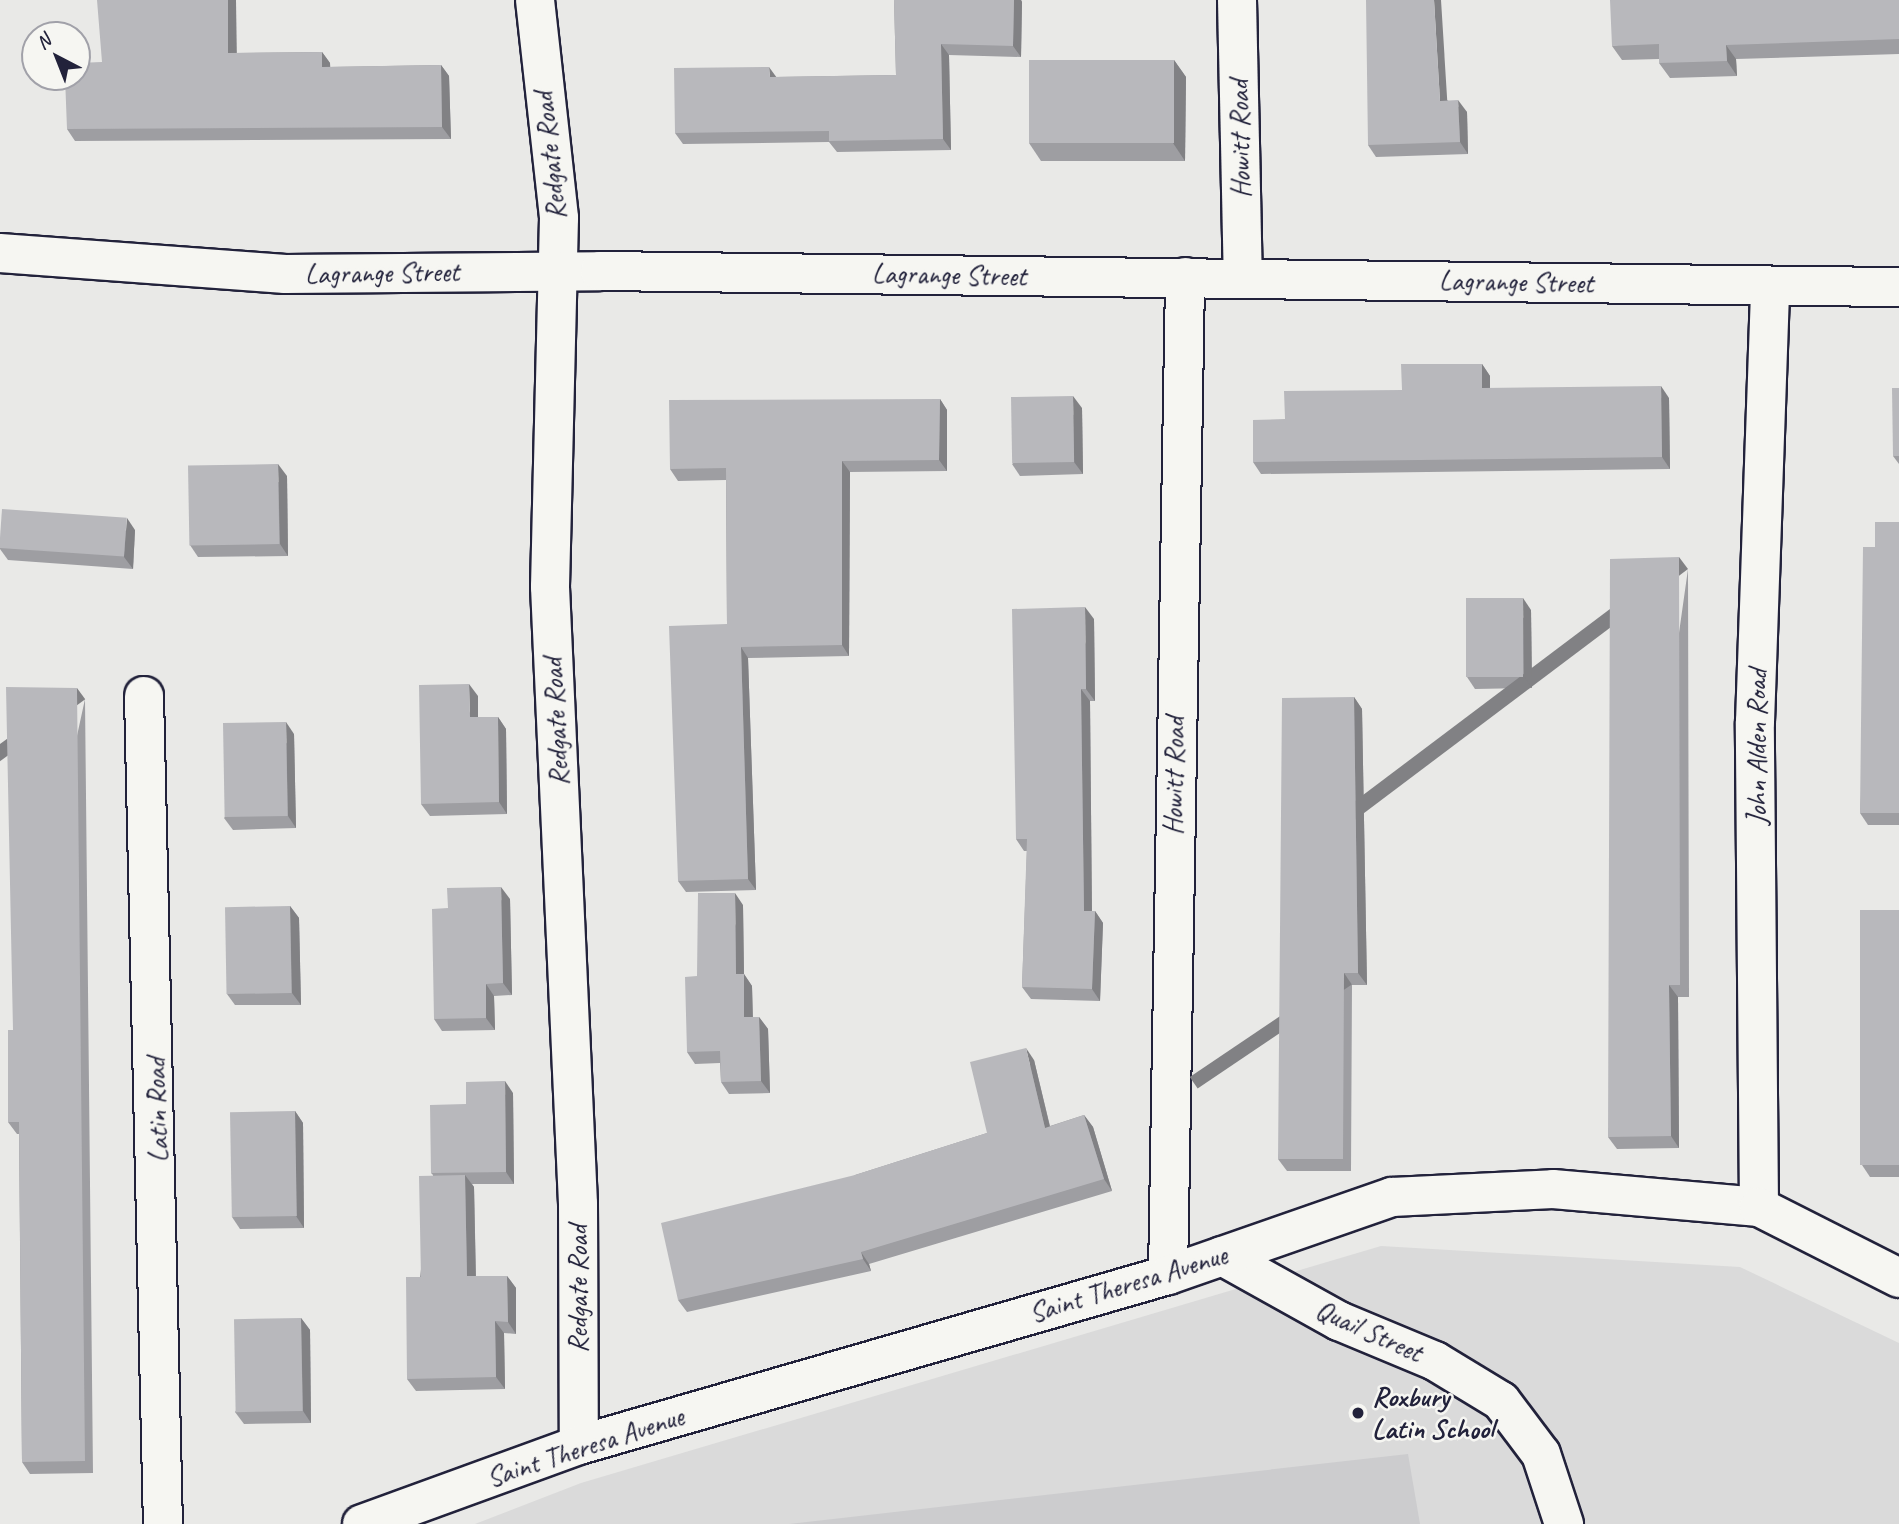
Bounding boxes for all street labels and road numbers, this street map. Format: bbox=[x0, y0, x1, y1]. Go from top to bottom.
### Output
street label: Howitt Road bbox=[1222, 80, 1258, 198]
street label: Redgate Road bbox=[527, 91, 573, 221]
street label: Lagrange Street bbox=[304, 255, 460, 291]
street label: Lagrange Street bbox=[871, 257, 1027, 293]
street label: Lagrange Street bbox=[1438, 264, 1594, 300]
street label: Redgate Road bbox=[536, 657, 576, 787]
street label: John Alden Road bbox=[1740, 669, 1774, 825]
street label: Howitt Road bbox=[1156, 717, 1192, 835]
street label: Latin Road bbox=[138, 1057, 176, 1163]
street label: Redgate Road bbox=[561, 1225, 595, 1353]
street label: Saint Theresa Avenue bbox=[1024, 1238, 1232, 1330]
street label: Quail Street bbox=[1310, 1293, 1428, 1369]
street label: Saint Theresa Avenue bbox=[482, 1399, 688, 1495]

